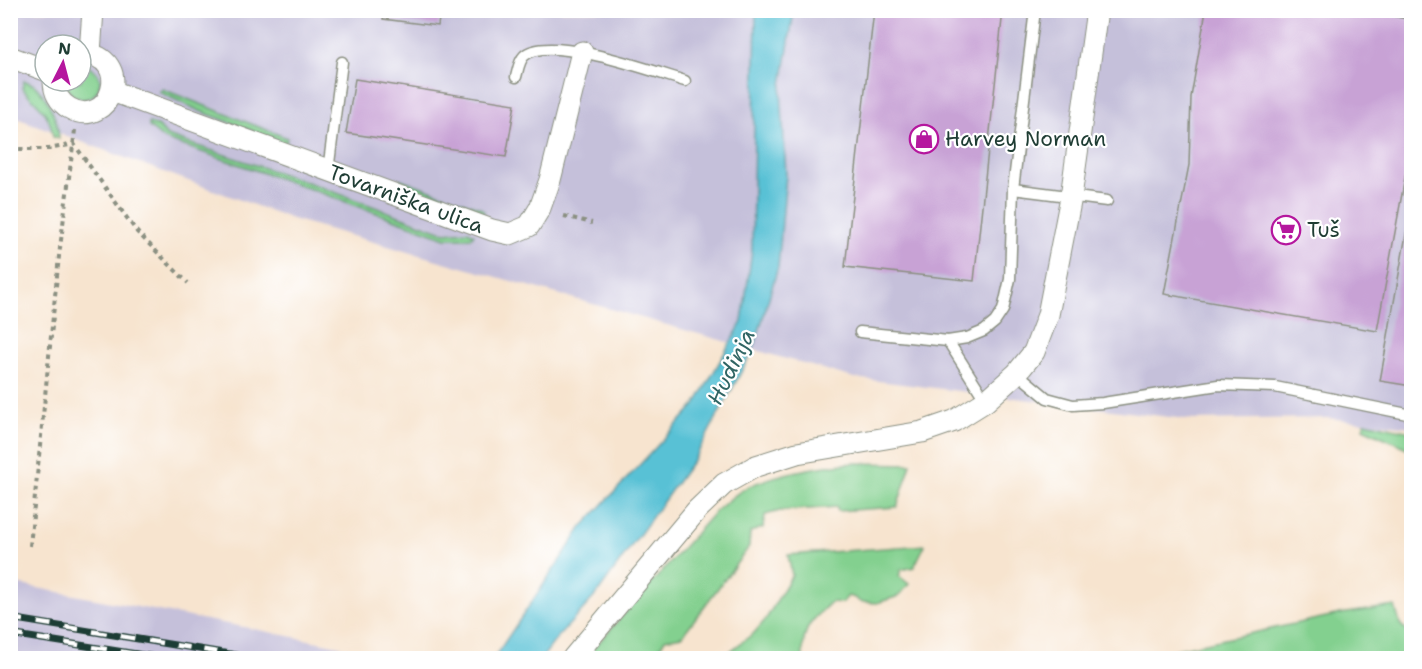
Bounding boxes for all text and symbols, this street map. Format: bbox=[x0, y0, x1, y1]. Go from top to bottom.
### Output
north arrow bbox=[33, 33, 93, 93]
text: N bbox=[57, 37, 72, 60]
shop icon: Harvey Norman bbox=[908, 123, 940, 155]
place label: Harvey Norman bbox=[945, 125, 1106, 153]
street label: Tovarniška ulica bbox=[325, 158, 487, 240]
supermarket icon: Tuš bbox=[1270, 214, 1302, 246]
place label: Tuš bbox=[1307, 216, 1340, 244]
water label: Hudinja bbox=[700, 324, 762, 410]

